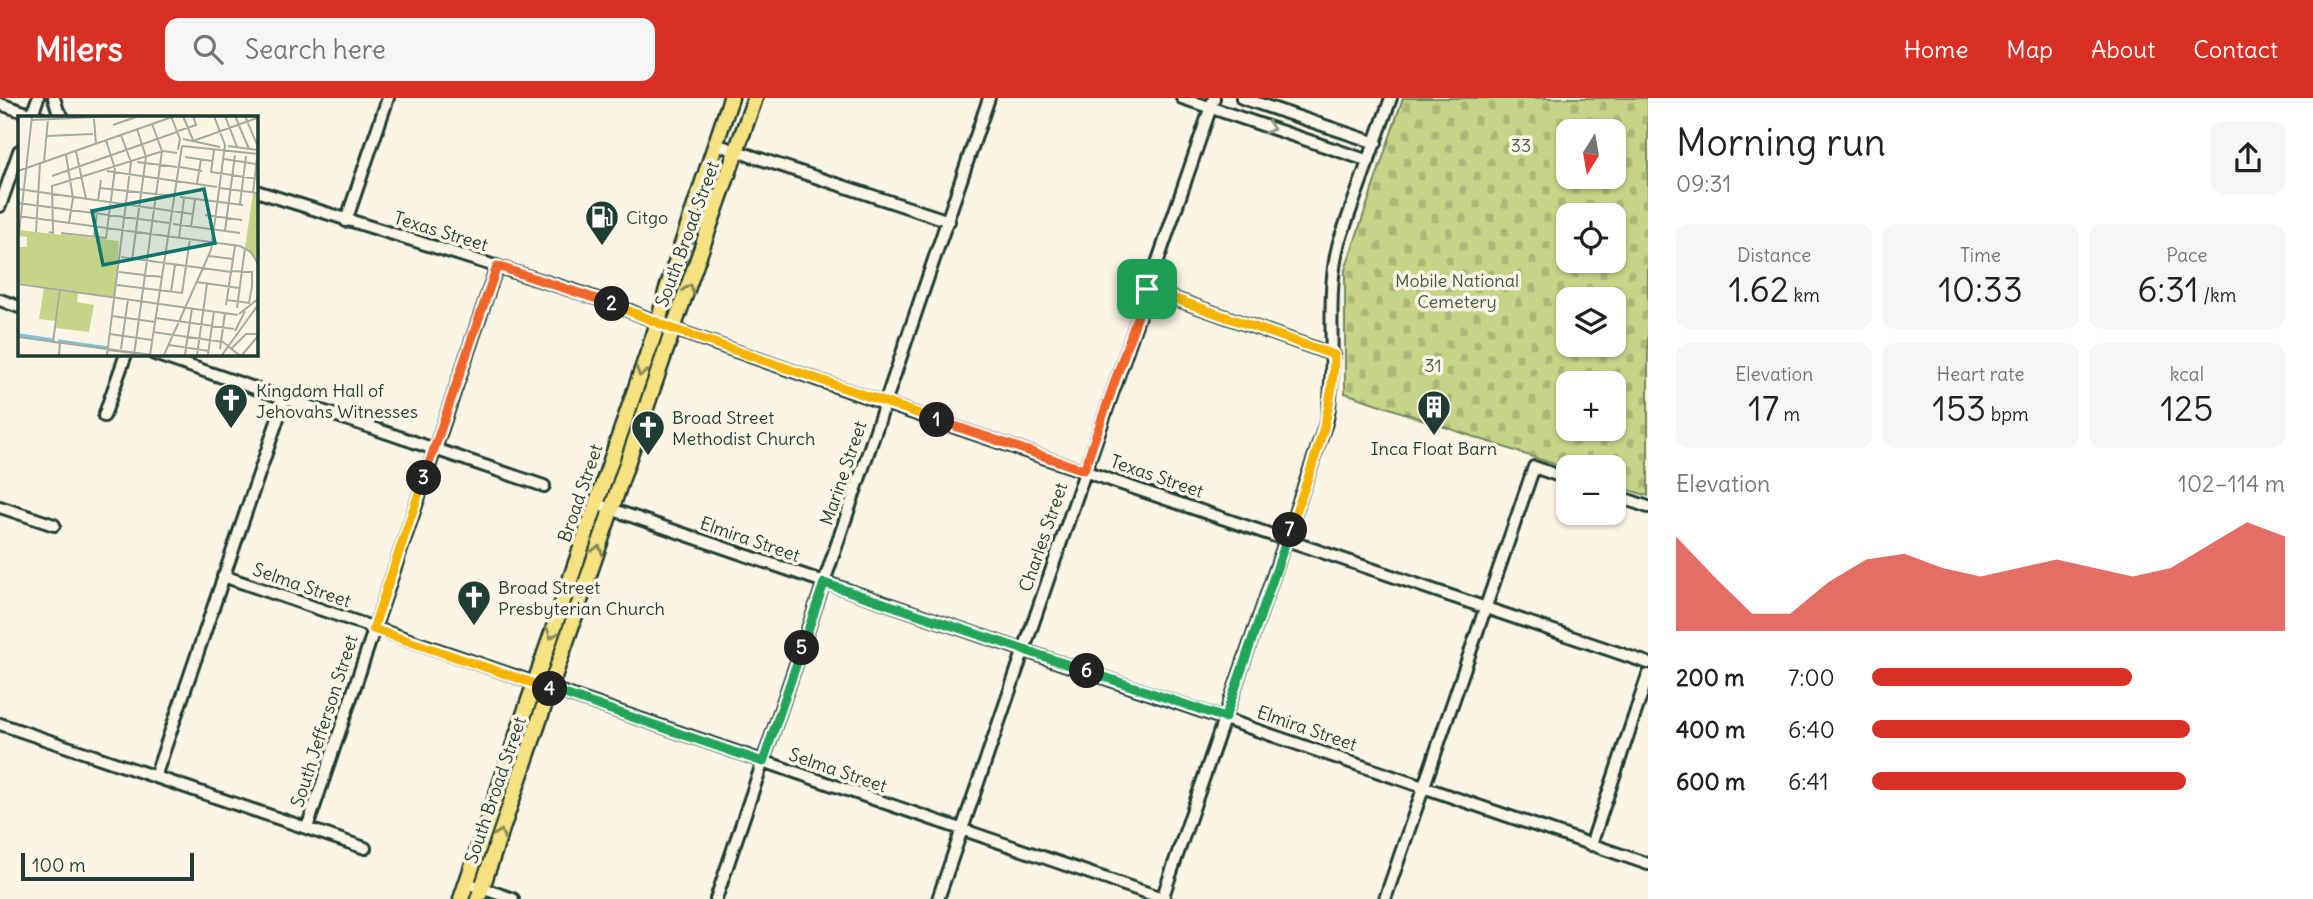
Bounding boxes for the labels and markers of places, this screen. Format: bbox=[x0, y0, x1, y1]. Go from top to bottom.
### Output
fuel station icon: Citgo bbox=[583, 198, 621, 247]
place label: Citgo bbox=[626, 206, 668, 229]
pin bbox=[1117, 259, 1177, 319]
pin: 2 bbox=[594, 286, 630, 322]
place label: Kingdom Hall of Jehovahs Witnesses bbox=[256, 379, 418, 423]
church icon: Kingdom Hall of Jehovahs Witnesses bbox=[212, 381, 250, 430]
building icon: Inca Float Barn bbox=[1415, 388, 1453, 437]
pin: 1 bbox=[920, 402, 954, 438]
place label: Broad Street Methodist Church bbox=[672, 406, 815, 450]
church icon: Broad Street Methodist Church bbox=[629, 408, 667, 457]
place label: Inca Float Barn bbox=[1371, 437, 1497, 460]
pin: 3 bbox=[406, 460, 442, 496]
pin: 7 bbox=[1272, 512, 1308, 548]
place label: Broad Street Presbyterian Church bbox=[498, 576, 665, 620]
church icon: Broad Street Presbyterian Church bbox=[455, 578, 493, 627]
pin: 5 bbox=[784, 630, 820, 666]
pin: 6 bbox=[1070, 654, 1104, 688]
pin: 4 bbox=[532, 672, 568, 706]

